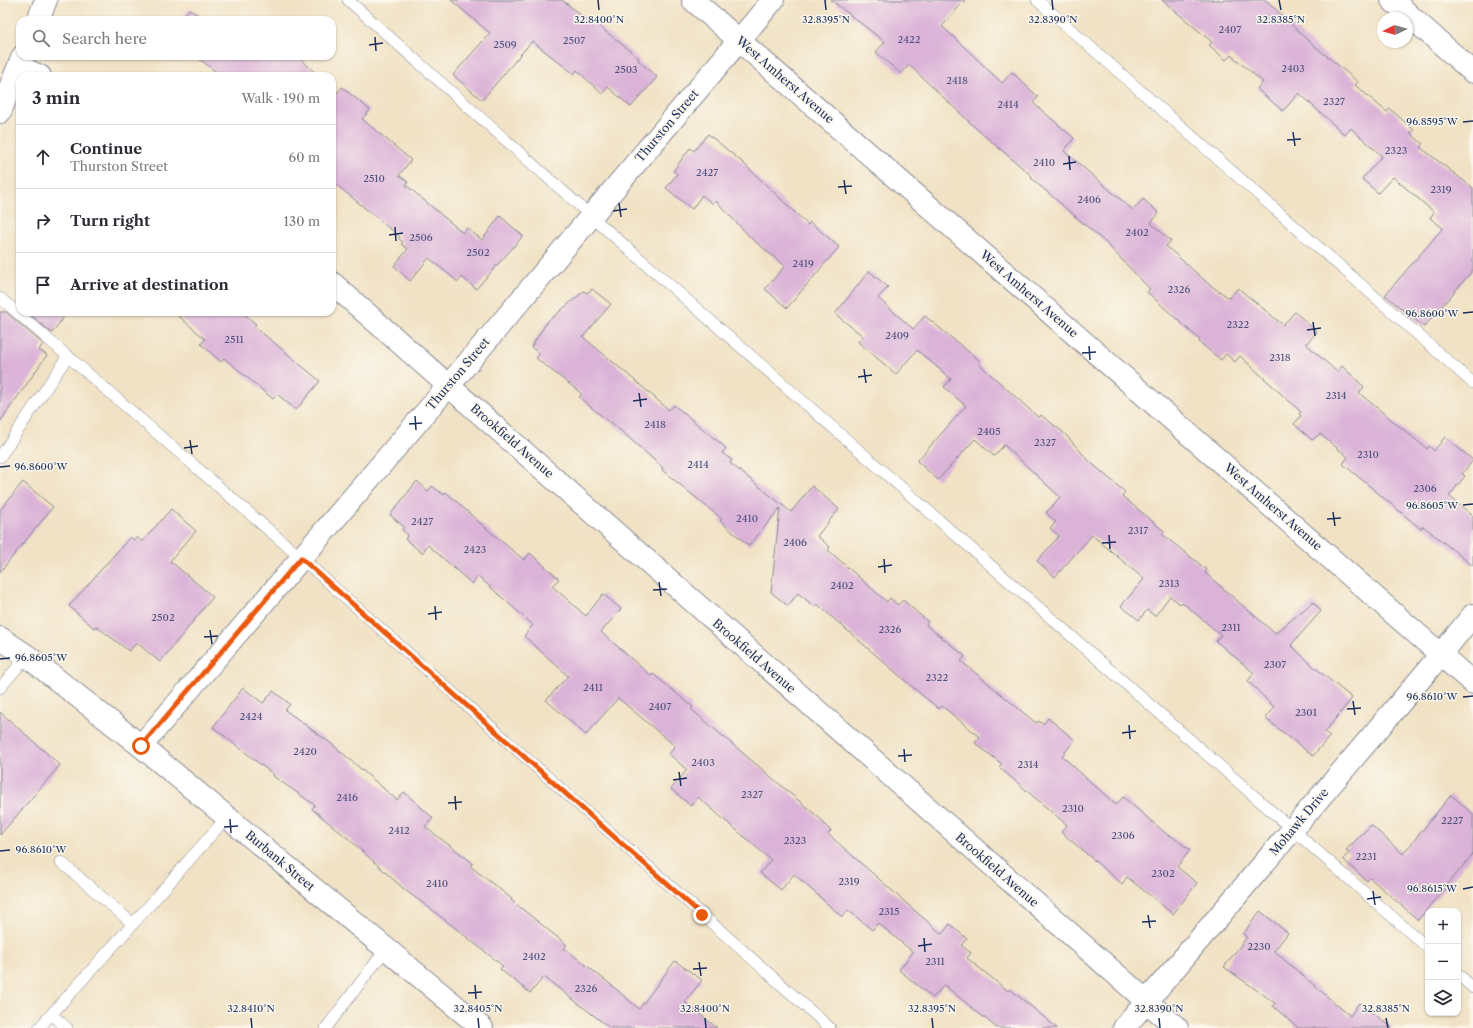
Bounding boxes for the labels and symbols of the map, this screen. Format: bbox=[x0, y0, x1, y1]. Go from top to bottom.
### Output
north arrow bbox=[1377, 12, 1413, 48]
text: 32.8400°N bbox=[574, 13, 624, 26]
text: 32.8395°N bbox=[802, 13, 850, 26]
text: 32.8390°N bbox=[1028, 13, 1078, 26]
text: 32.8385°N bbox=[1257, 13, 1305, 26]
house number: 2407 bbox=[1219, 23, 1241, 36]
street label: West Amherst Avenue bbox=[732, 32, 838, 126]
house number: 2422 bbox=[897, 33, 921, 46]
house number: 2507 bbox=[563, 34, 585, 47]
house number: 2509 bbox=[493, 38, 517, 51]
house number: 2403 bbox=[1281, 62, 1305, 75]
house number: 2503 bbox=[614, 63, 638, 76]
house number: 2418 bbox=[946, 74, 968, 87]
street label: Thurston Street bbox=[632, 86, 702, 165]
house number: 2327 bbox=[1323, 95, 1345, 108]
house number: 2414 bbox=[997, 98, 1019, 111]
text: 96.8595°W bbox=[1406, 115, 1459, 128]
house number: 2323 bbox=[1385, 144, 1407, 157]
house number: 2410 bbox=[1033, 156, 1055, 169]
house number: 2427 bbox=[696, 166, 718, 179]
house number: 2510 bbox=[363, 172, 385, 185]
house number: 2319 bbox=[1430, 183, 1452, 196]
house number: 2406 bbox=[1077, 193, 1101, 206]
house number: 2402 bbox=[1125, 226, 1149, 239]
house number: 2506 bbox=[409, 231, 433, 244]
house number: 2502 bbox=[466, 246, 490, 259]
street label: West Amherst Avenue bbox=[976, 246, 1082, 340]
house number: 2419 bbox=[792, 257, 814, 270]
house number: 2326 bbox=[1168, 283, 1191, 296]
text: 96.8600°W bbox=[1405, 307, 1460, 320]
house number: 2322 bbox=[1227, 318, 1250, 331]
house number: 2409 bbox=[885, 329, 909, 342]
house number: 2511 bbox=[224, 333, 245, 346]
street label: Thurston Street bbox=[423, 334, 493, 413]
house number: 2318 bbox=[1269, 351, 1291, 364]
house number: 2314 bbox=[1325, 389, 1347, 402]
street label: Brookfield Avenue bbox=[468, 400, 557, 481]
house number: 2418 bbox=[644, 418, 666, 431]
house number: 2405 bbox=[977, 425, 1001, 438]
house number: 2327 bbox=[1034, 436, 1056, 449]
house number: 2310 bbox=[1357, 448, 1379, 461]
house number: 2414 bbox=[687, 458, 709, 471]
street label: West Amherst Avenue bbox=[1220, 459, 1326, 553]
text: 96.8600°W bbox=[14, 460, 69, 473]
house number: 2306 bbox=[1413, 482, 1437, 495]
text: 96.8605°W bbox=[1406, 499, 1459, 512]
house number: 2410 bbox=[736, 512, 758, 525]
house number: 2427 bbox=[411, 515, 433, 528]
house number: 2317 bbox=[1128, 524, 1148, 537]
house number: 2406 bbox=[783, 536, 807, 549]
house number: 2423 bbox=[464, 543, 486, 556]
house number: 2313 bbox=[1159, 577, 1179, 590]
house number: 2402 bbox=[830, 579, 854, 592]
house number: 2502 bbox=[151, 611, 175, 624]
street label: Brookfield Avenue bbox=[710, 615, 799, 696]
house number: 2311 bbox=[1221, 621, 1242, 634]
house number: 2326 bbox=[879, 623, 902, 636]
text: 96.8605°W bbox=[15, 651, 68, 664]
house number: 2307 bbox=[1264, 658, 1286, 671]
house number: 2322 bbox=[926, 671, 949, 684]
house number: 2411 bbox=[583, 681, 604, 694]
text: 96.8610°W bbox=[1407, 690, 1459, 703]
house number: 2407 bbox=[649, 700, 671, 713]
house number: 2301 bbox=[1295, 706, 1318, 719]
house number: 2424 bbox=[239, 710, 263, 723]
route start bbox=[132, 737, 150, 755]
house number: 2420 bbox=[293, 745, 317, 758]
house number: 2403 bbox=[691, 756, 715, 769]
house number: 2314 bbox=[1017, 758, 1039, 771]
street label: Mohawk Drive bbox=[1266, 785, 1331, 859]
house number: 2327 bbox=[741, 788, 763, 801]
house number: 2416 bbox=[336, 791, 358, 804]
house number: 2310 bbox=[1062, 802, 1084, 815]
house number: 2227 bbox=[1441, 814, 1463, 827]
house number: 2412 bbox=[388, 824, 410, 837]
street label: Burbank Street bbox=[243, 827, 319, 894]
street label: Brookfield Avenue bbox=[953, 829, 1042, 910]
house number: 2306 bbox=[1111, 829, 1135, 842]
house number: 2323 bbox=[784, 834, 806, 847]
text: 96.8610°W bbox=[16, 843, 68, 856]
house number: 2231 bbox=[1355, 850, 1377, 863]
house number: 2302 bbox=[1151, 867, 1175, 880]
house number: 2319 bbox=[838, 875, 860, 888]
house number: 2410 bbox=[426, 877, 448, 890]
text: 96.8615°W bbox=[1407, 882, 1458, 895]
house number: 2315 bbox=[879, 905, 899, 918]
route end bbox=[693, 906, 711, 924]
house number: 2230 bbox=[1247, 940, 1271, 953]
house number: 2402 bbox=[522, 950, 546, 963]
house number: 2311 bbox=[925, 955, 946, 968]
house number: 2326 bbox=[575, 982, 598, 995]
text: 32.8410°N bbox=[227, 1002, 275, 1015]
text: 32.8405°N bbox=[454, 1002, 502, 1015]
text: 32.8400°N bbox=[680, 1002, 730, 1015]
text: 32.8395°N bbox=[908, 1002, 956, 1015]
text: 32.8390°N bbox=[1134, 1002, 1184, 1015]
text: 32.8385°N bbox=[1362, 1002, 1410, 1015]

